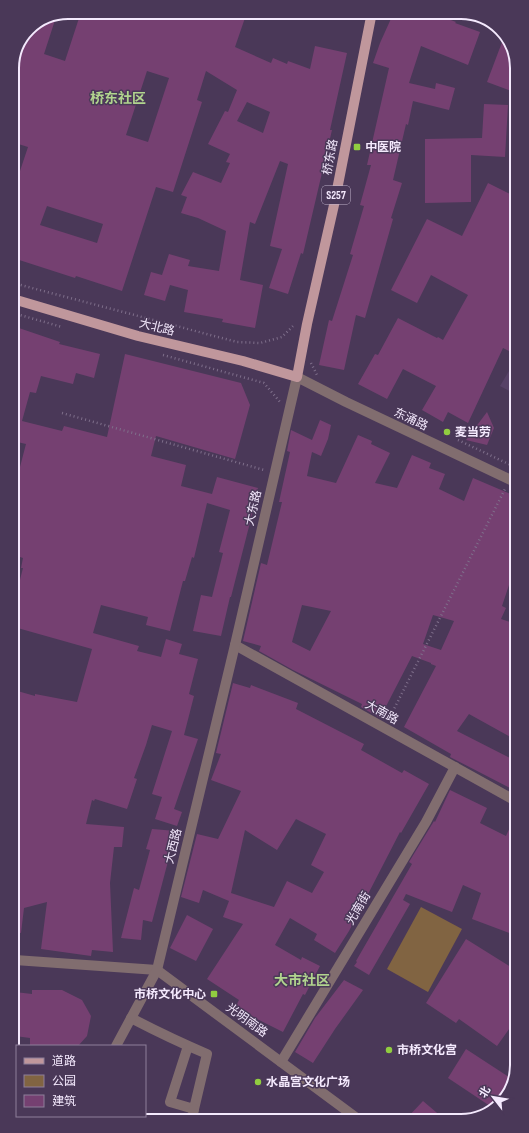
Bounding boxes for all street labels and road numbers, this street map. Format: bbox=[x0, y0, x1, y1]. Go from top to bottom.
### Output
street label: 桥东路 bbox=[320, 138, 341, 176]
road number: S257 bbox=[322, 186, 350, 204]
street label: 大北路 bbox=[138, 316, 176, 339]
street label: 东涌路 bbox=[391, 405, 430, 434]
street label: 大东路 bbox=[242, 489, 265, 527]
street label: 大南路 bbox=[362, 697, 401, 728]
street label: 大西路 bbox=[162, 827, 185, 865]
street label: 光南街 bbox=[343, 889, 374, 928]
street label: 光明南路 bbox=[223, 1000, 271, 1041]

